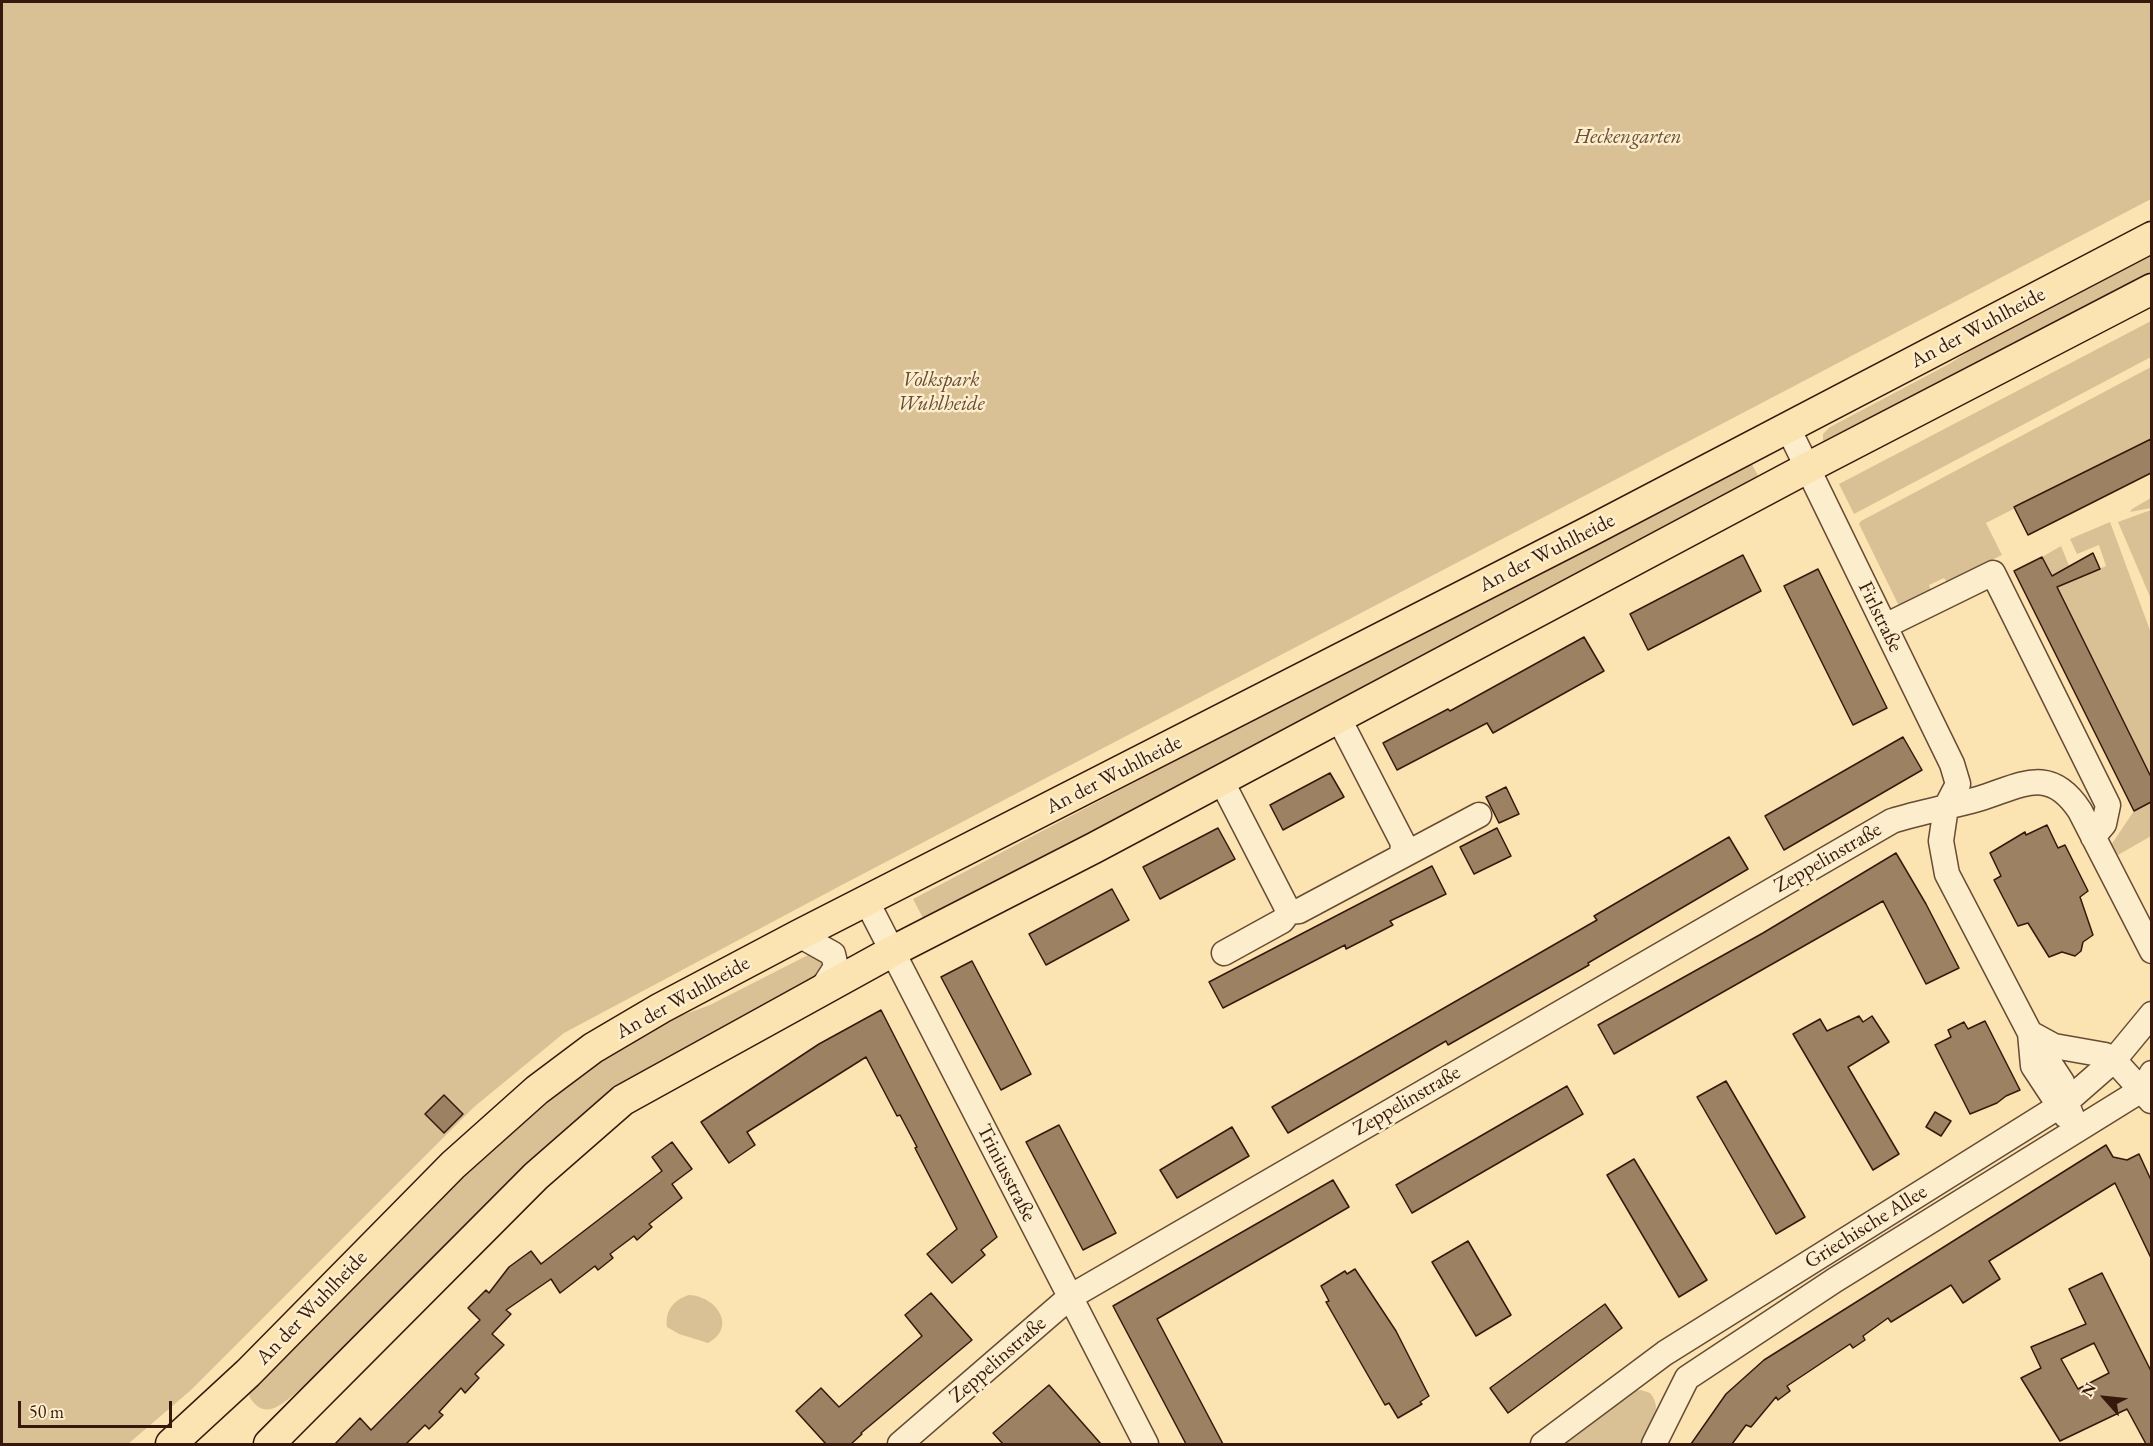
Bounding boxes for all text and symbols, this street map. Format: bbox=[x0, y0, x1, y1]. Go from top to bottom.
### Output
park label: Heckengarten bbox=[1574, 124, 1682, 150]
street label: An der Wuhlheide bbox=[1906, 282, 2050, 374]
park label: Volkspark Wuhlheide bbox=[897, 367, 985, 417]
street label: An der Wuhlheide bbox=[1475, 508, 1619, 598]
street label: Firlstraße bbox=[1852, 578, 1908, 656]
street label: An der Wuhlheide bbox=[1042, 730, 1186, 820]
street label: Zeppelinstraße bbox=[1770, 817, 1886, 899]
street label: An der Wuhlheide bbox=[612, 951, 754, 1045]
street label: Zeppelinstraße bbox=[1349, 1060, 1465, 1142]
street label: Triniusstraße bbox=[971, 1120, 1041, 1226]
street label: Griechische Allee bbox=[1800, 1179, 1932, 1275]
street label: An der Wuhlheide bbox=[251, 1246, 373, 1370]
street label: Zeppelinstraße bbox=[945, 1311, 1051, 1409]
north arrow bbox=[2075, 1368, 2135, 1428]
text: N bbox=[2076, 1379, 2101, 1400]
scale bar bbox=[21, 1389, 176, 1427]
text: 50 m bbox=[29, 1400, 64, 1423]

